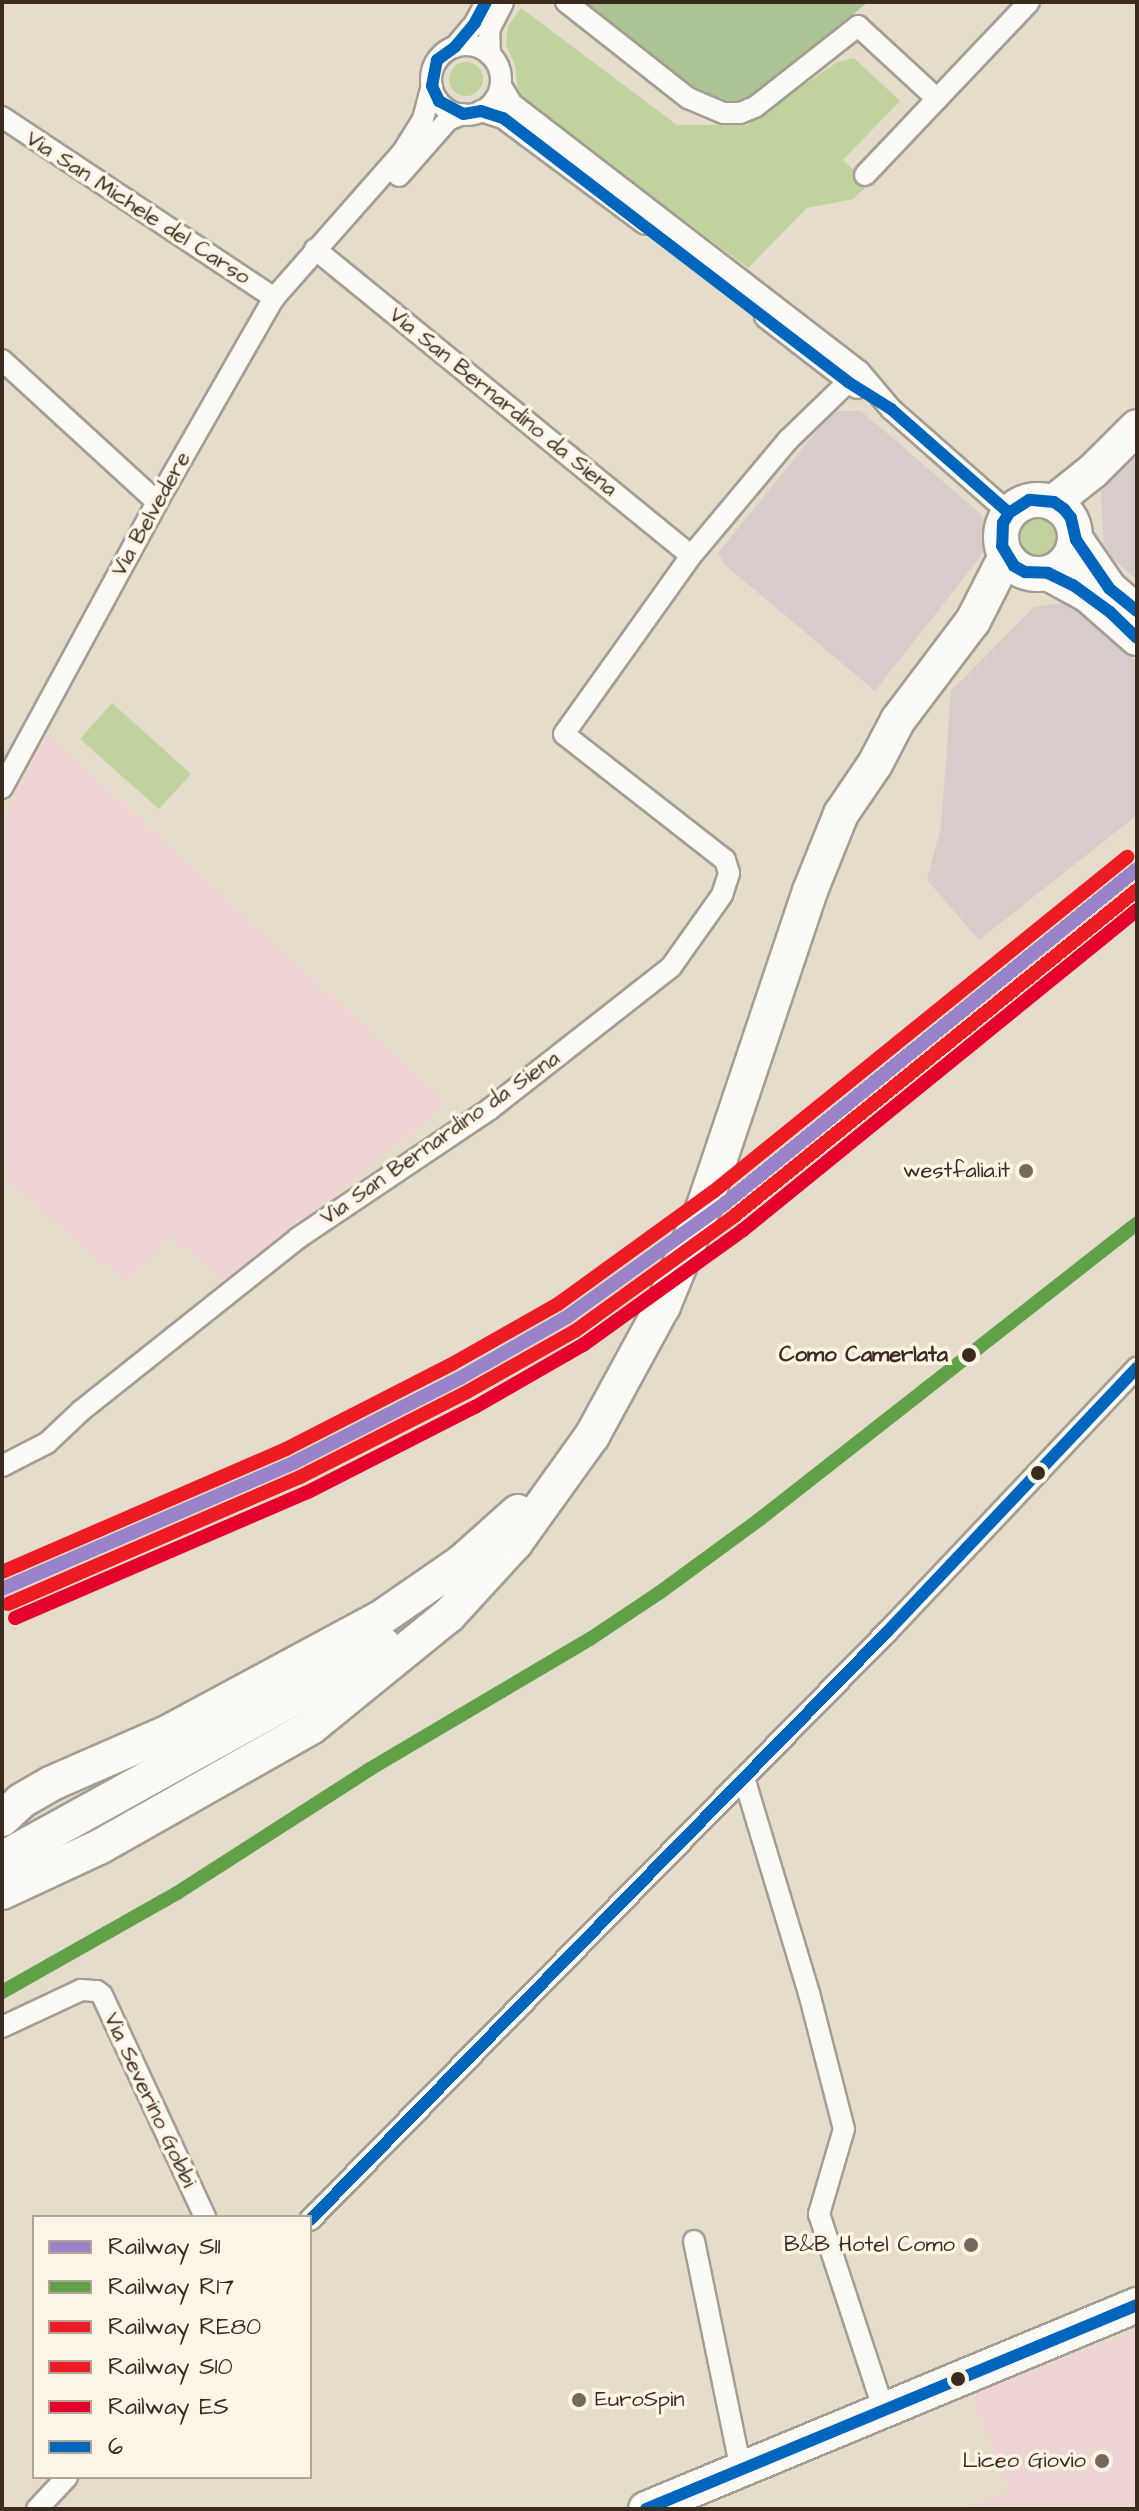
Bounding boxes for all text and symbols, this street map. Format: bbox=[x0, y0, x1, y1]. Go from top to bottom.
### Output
street label: Via San Michele del Carso bbox=[21, 125, 255, 291]
street label: Via San Bernardino da Siena bbox=[384, 302, 622, 502]
street label: Via Belvedere bbox=[106, 447, 196, 581]
street label: Via San Bernardino da Siena bbox=[315, 1045, 565, 1231]
place label: westfalia.it bbox=[903, 1158, 1010, 1184]
marker: westfalia.it bbox=[1017, 1162, 1035, 1180]
marker: Como Camerlata bbox=[955, 1341, 983, 1369]
place label: Como Camerlata bbox=[779, 1342, 948, 1368]
unlabelled marker bbox=[1030, 1465, 1046, 1481]
street label: Via Severino Gobbi bbox=[98, 2008, 202, 2192]
legend bbox=[32, 2215, 312, 2479]
text: Railway S11 bbox=[108, 2230, 221, 2264]
place label: B&B Hotel Como bbox=[784, 2232, 955, 2258]
marker: B&B Hotel Como bbox=[962, 2236, 980, 2254]
text: Railway R17 bbox=[108, 2270, 234, 2304]
text: Railway RE80 bbox=[108, 2310, 261, 2344]
text: Railway S10 bbox=[108, 2350, 233, 2384]
unlabelled marker bbox=[950, 2371, 966, 2387]
place label: EuroSpin bbox=[595, 2387, 684, 2413]
text: Railway ES bbox=[108, 2390, 229, 2424]
marker: EuroSpin bbox=[570, 2391, 588, 2409]
text: 6 bbox=[108, 2430, 123, 2464]
place label: Liceo Giovio bbox=[962, 2448, 1086, 2474]
marker: Liceo Giovio bbox=[1093, 2452, 1111, 2470]

